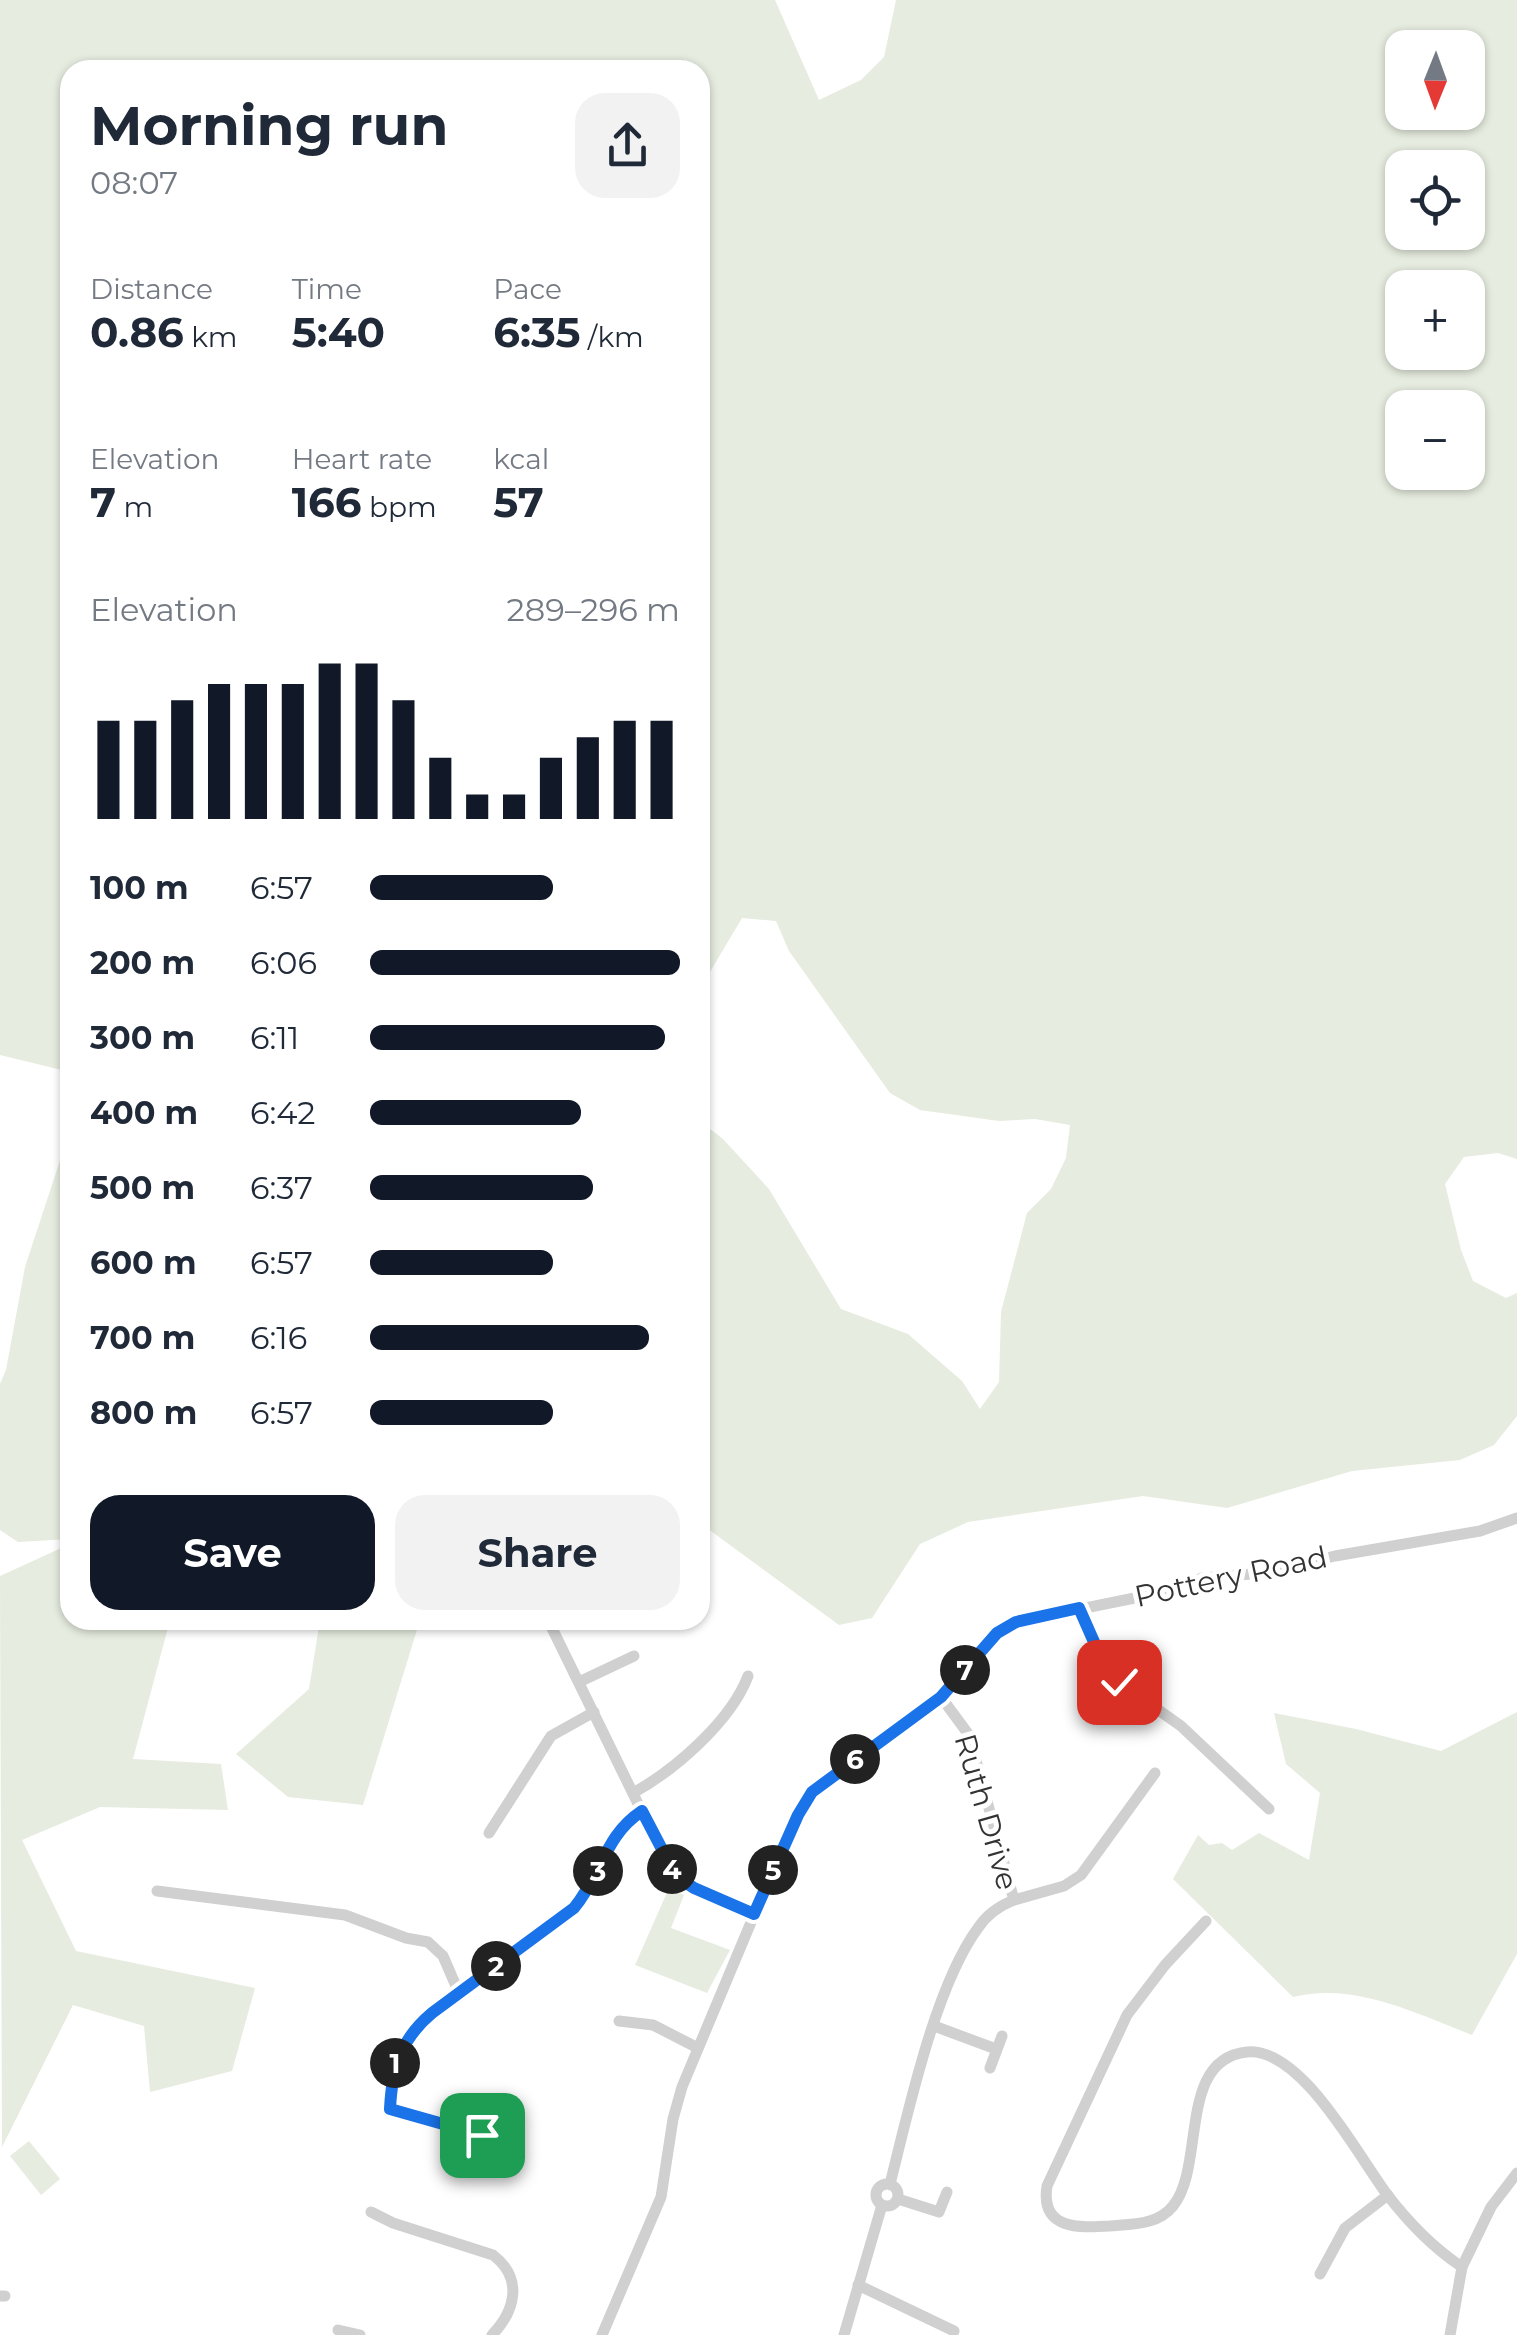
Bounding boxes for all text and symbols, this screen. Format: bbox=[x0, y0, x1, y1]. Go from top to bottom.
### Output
north arrow bbox=[1385, 30, 1485, 130]
map controls bbox=[1385, 30, 1485, 490]
text: Morning run bbox=[90, 92, 448, 159]
button: share bbox=[575, 93, 680, 198]
button: locate bbox=[1385, 150, 1485, 250]
text: 08:07 bbox=[90, 163, 178, 202]
button: + bbox=[1385, 270, 1485, 370]
text: Distance bbox=[90, 272, 213, 306]
text: Time bbox=[292, 272, 362, 306]
text: Pace bbox=[493, 272, 562, 306]
text: 0.86 bbox=[90, 306, 184, 358]
text: 5:40 bbox=[292, 306, 385, 358]
text: 6:35 bbox=[493, 306, 581, 358]
text: km bbox=[184, 320, 237, 354]
text: /km bbox=[581, 320, 644, 354]
button: − bbox=[1385, 390, 1485, 490]
text: Elevation bbox=[90, 442, 219, 476]
text: Heart rate bbox=[292, 442, 432, 476]
text: kcal bbox=[493, 442, 549, 476]
text: 7 bbox=[90, 476, 116, 528]
text: 166 bbox=[292, 476, 362, 528]
text: 57 bbox=[493, 476, 544, 528]
text: m bbox=[116, 490, 153, 524]
text: bpm bbox=[362, 490, 437, 524]
text: Elevation bbox=[90, 590, 238, 629]
text: 289–296 m bbox=[507, 590, 680, 629]
text: 100 m bbox=[90, 868, 189, 907]
text: 6:57 bbox=[250, 868, 313, 907]
text: 200 m bbox=[90, 943, 195, 982]
text: 6:06 bbox=[250, 943, 317, 982]
text: 300 m bbox=[90, 1018, 195, 1057]
text: 6:11 bbox=[250, 1018, 299, 1057]
text: 400 m bbox=[90, 1093, 198, 1132]
text: 6:42 bbox=[250, 1093, 316, 1132]
text: 500 m bbox=[90, 1168, 195, 1207]
text: 6:37 bbox=[250, 1168, 313, 1207]
text: 600 m bbox=[90, 1243, 196, 1282]
text: 6:57 bbox=[250, 1243, 313, 1282]
text: 700 m bbox=[90, 1318, 195, 1357]
text: 6:16 bbox=[250, 1318, 307, 1357]
text: 800 m bbox=[90, 1393, 197, 1432]
text: 6:57 bbox=[250, 1393, 313, 1432]
button: Save bbox=[90, 1495, 375, 1610]
button: Share bbox=[395, 1495, 680, 1610]
street label: Pottery Road bbox=[1131, 1538, 1331, 1615]
pin bbox=[1077, 1640, 1162, 1725]
pin: 7 bbox=[940, 1645, 990, 1695]
text: 7 bbox=[956, 1653, 974, 1687]
icon: check bbox=[1092, 1655, 1147, 1710]
street label: Ruth Drive bbox=[947, 1730, 1026, 1894]
pin: 6 bbox=[830, 1734, 880, 1784]
text: 6 bbox=[846, 1742, 864, 1776]
pin: 4 bbox=[647, 1844, 697, 1894]
pin: 5 bbox=[748, 1845, 798, 1895]
pin: 3 bbox=[573, 1846, 623, 1896]
text: 4 bbox=[662, 1852, 682, 1886]
text: 5 bbox=[765, 1853, 781, 1887]
text: 3 bbox=[590, 1854, 606, 1888]
pin: 2 bbox=[471, 1941, 521, 1991]
text: 2 bbox=[488, 1949, 504, 1983]
pin: 1 bbox=[370, 2038, 420, 2088]
text: 1 bbox=[390, 2046, 400, 2080]
pin bbox=[440, 2093, 525, 2178]
icon: arrive bbox=[455, 2108, 510, 2163]

